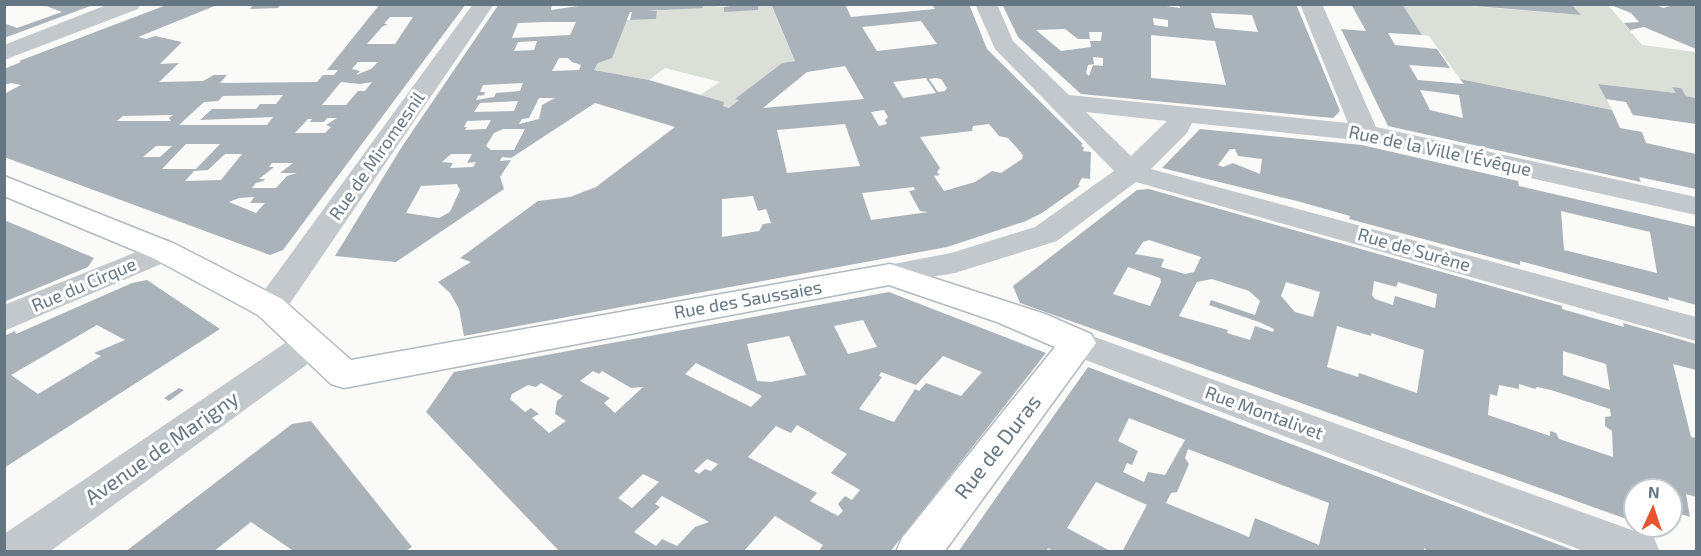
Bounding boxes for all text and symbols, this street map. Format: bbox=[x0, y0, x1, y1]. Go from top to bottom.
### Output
street label: Rue de Miromesnil bbox=[325, 88, 429, 224]
street label: Rue de la Ville l'Évêque bbox=[1347, 121, 1533, 181]
street label: Rue de Surène bbox=[1355, 224, 1473, 276]
street label: Rue du Cirque bbox=[28, 253, 140, 317]
street label: Rue des Saussaies bbox=[672, 276, 824, 324]
street label: Rue Montalivet bbox=[1202, 382, 1326, 444]
street label: Avenue de Marigny bbox=[80, 386, 244, 510]
street label: Rue de Duras bbox=[949, 390, 1047, 504]
north arrow bbox=[1623, 478, 1683, 538]
text: N bbox=[1648, 482, 1660, 501]

